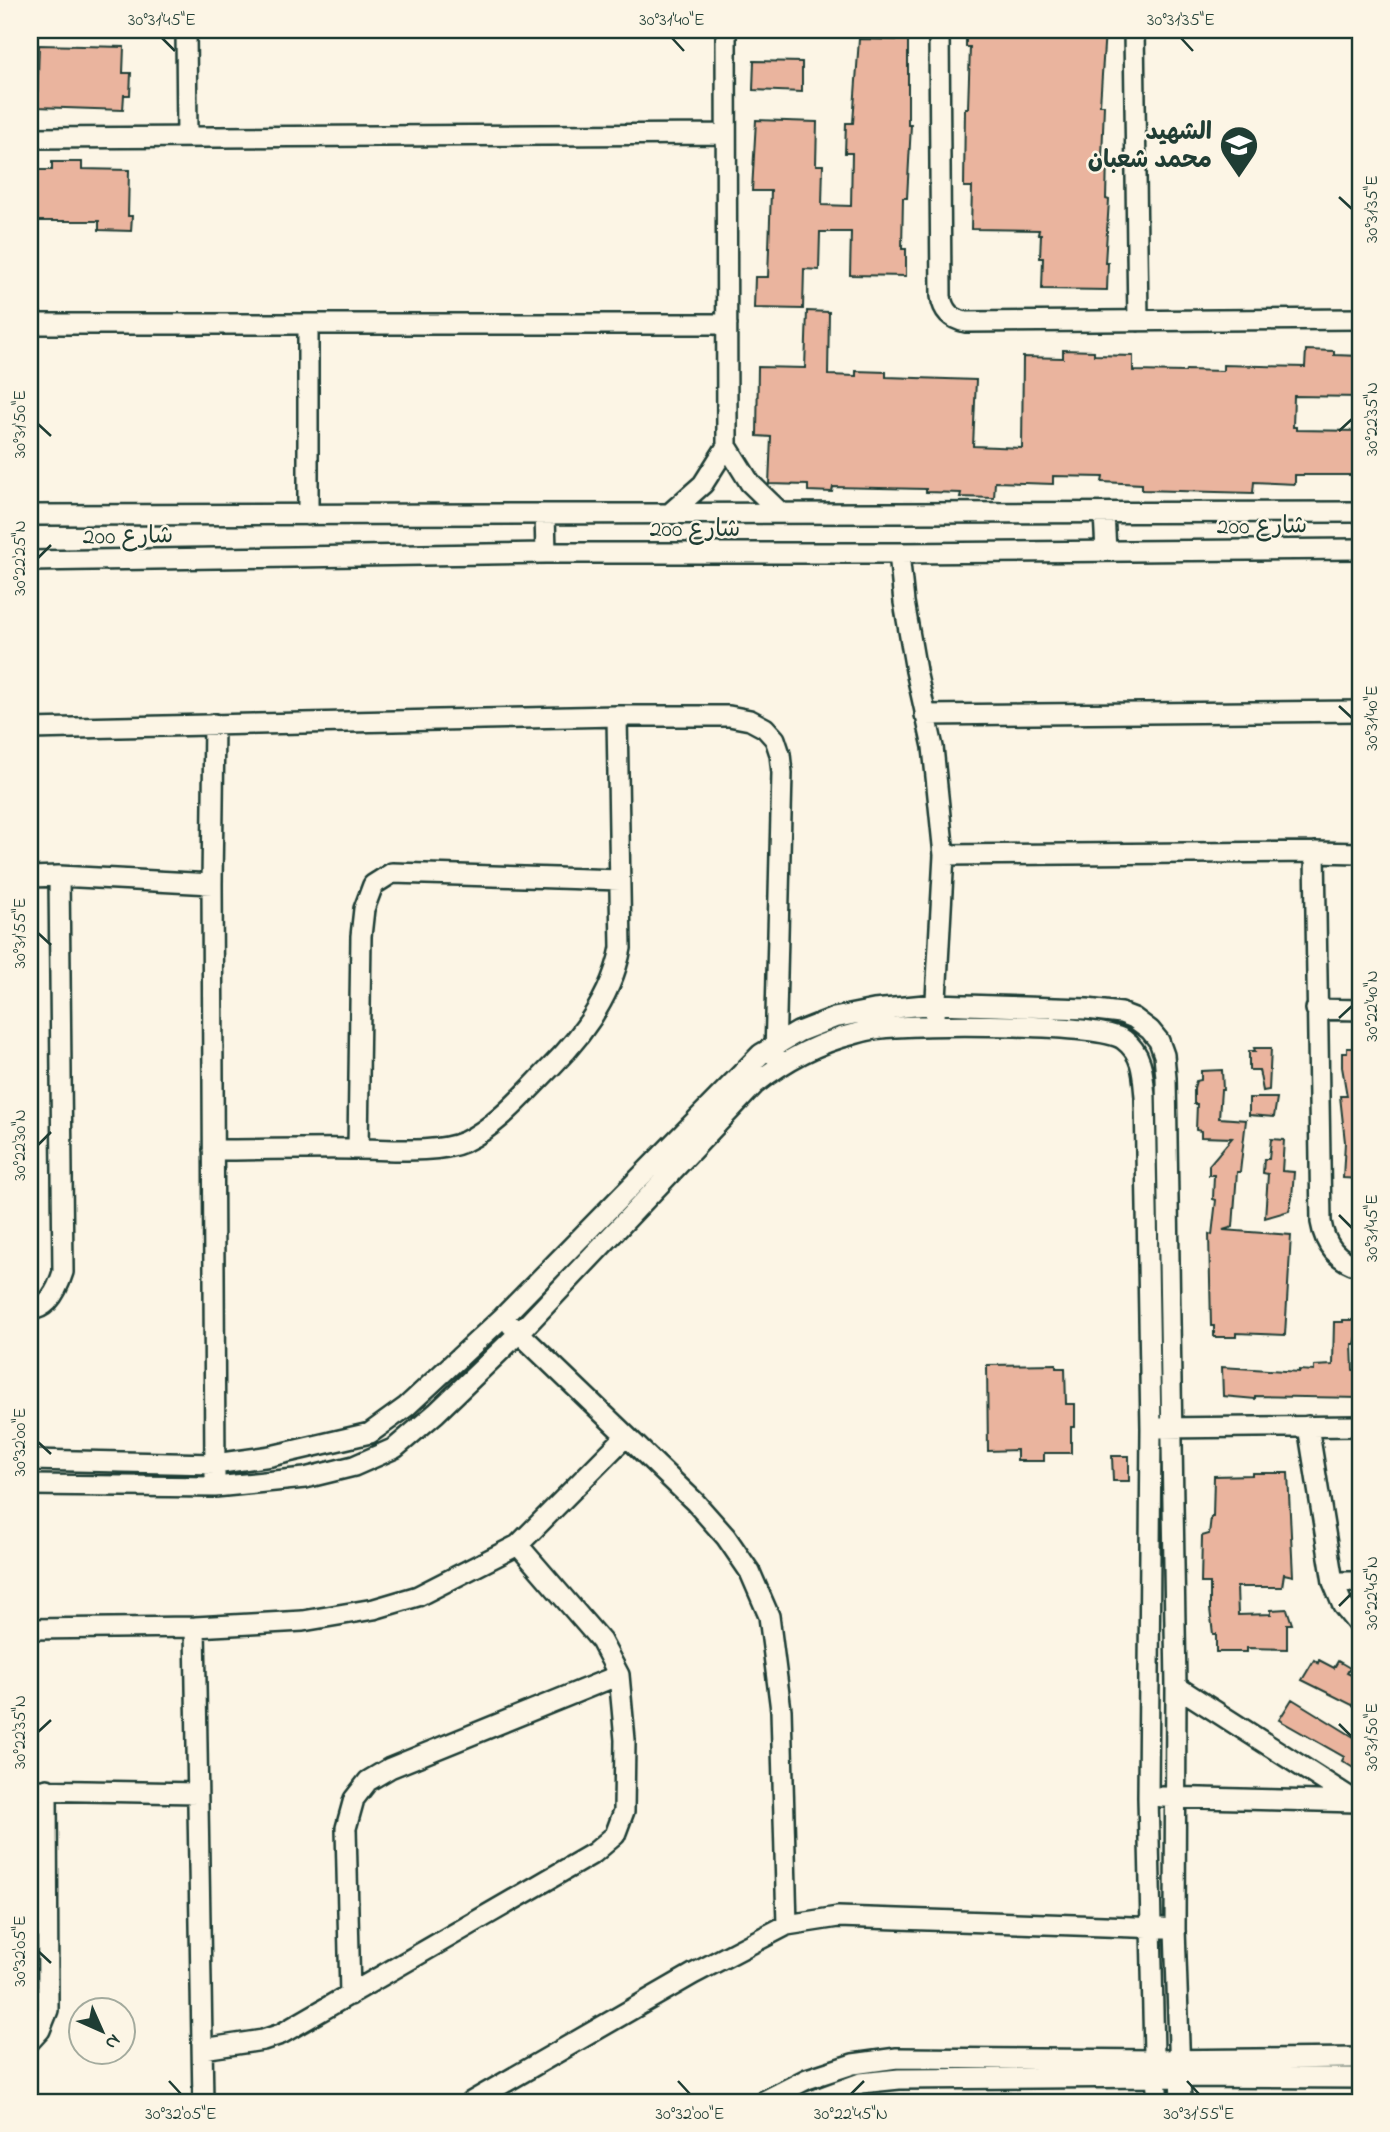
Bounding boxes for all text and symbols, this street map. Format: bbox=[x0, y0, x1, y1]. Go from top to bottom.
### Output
text: 30°31'45"E bbox=[128, 8, 196, 34]
text: 30°31'40"E bbox=[639, 8, 705, 34]
text: 30°31'35"E bbox=[1147, 8, 1215, 34]
place label: الشهيد محمد شعبان bbox=[1088, 116, 1212, 179]
school or university icon: الشهيد محمد شعبان bbox=[1218, 124, 1260, 179]
text: 30°31'35"E bbox=[1360, 175, 1386, 243]
text: 30°22'35"N bbox=[1360, 382, 1386, 456]
text: 30°31'50"E bbox=[8, 390, 34, 458]
street label: شارع 200 bbox=[1216, 509, 1308, 546]
street label: شارع 200 bbox=[650, 513, 740, 548]
street label: شارع 200 bbox=[82, 519, 174, 556]
text: 30°22'25"N bbox=[8, 520, 34, 596]
text: 30°31'40"E bbox=[1360, 685, 1386, 751]
text: 30°31'55"E bbox=[8, 898, 34, 968]
text: 30°22'40"N bbox=[1360, 970, 1386, 1042]
text: 30°22'30"N bbox=[8, 1109, 34, 1181]
text: 30°31'45"E bbox=[1360, 1194, 1386, 1262]
text: 30°32'00"E bbox=[8, 1407, 34, 1476]
text: 30°22'45"N bbox=[1360, 1556, 1386, 1630]
text: 30°22'35"N bbox=[8, 1695, 34, 1769]
text: 30°31'50"E bbox=[1360, 1703, 1386, 1771]
text: 30°32'05"E bbox=[8, 1915, 34, 1987]
north arrow bbox=[66, 1996, 136, 2066]
text: N bbox=[98, 2027, 126, 2055]
text: 30°32'05"E bbox=[145, 2102, 217, 2128]
text: 30°32'00"E bbox=[656, 2102, 725, 2128]
text: 30°22'45"N bbox=[814, 2102, 888, 2128]
text: 30°31'55"E bbox=[1164, 2102, 1234, 2128]

